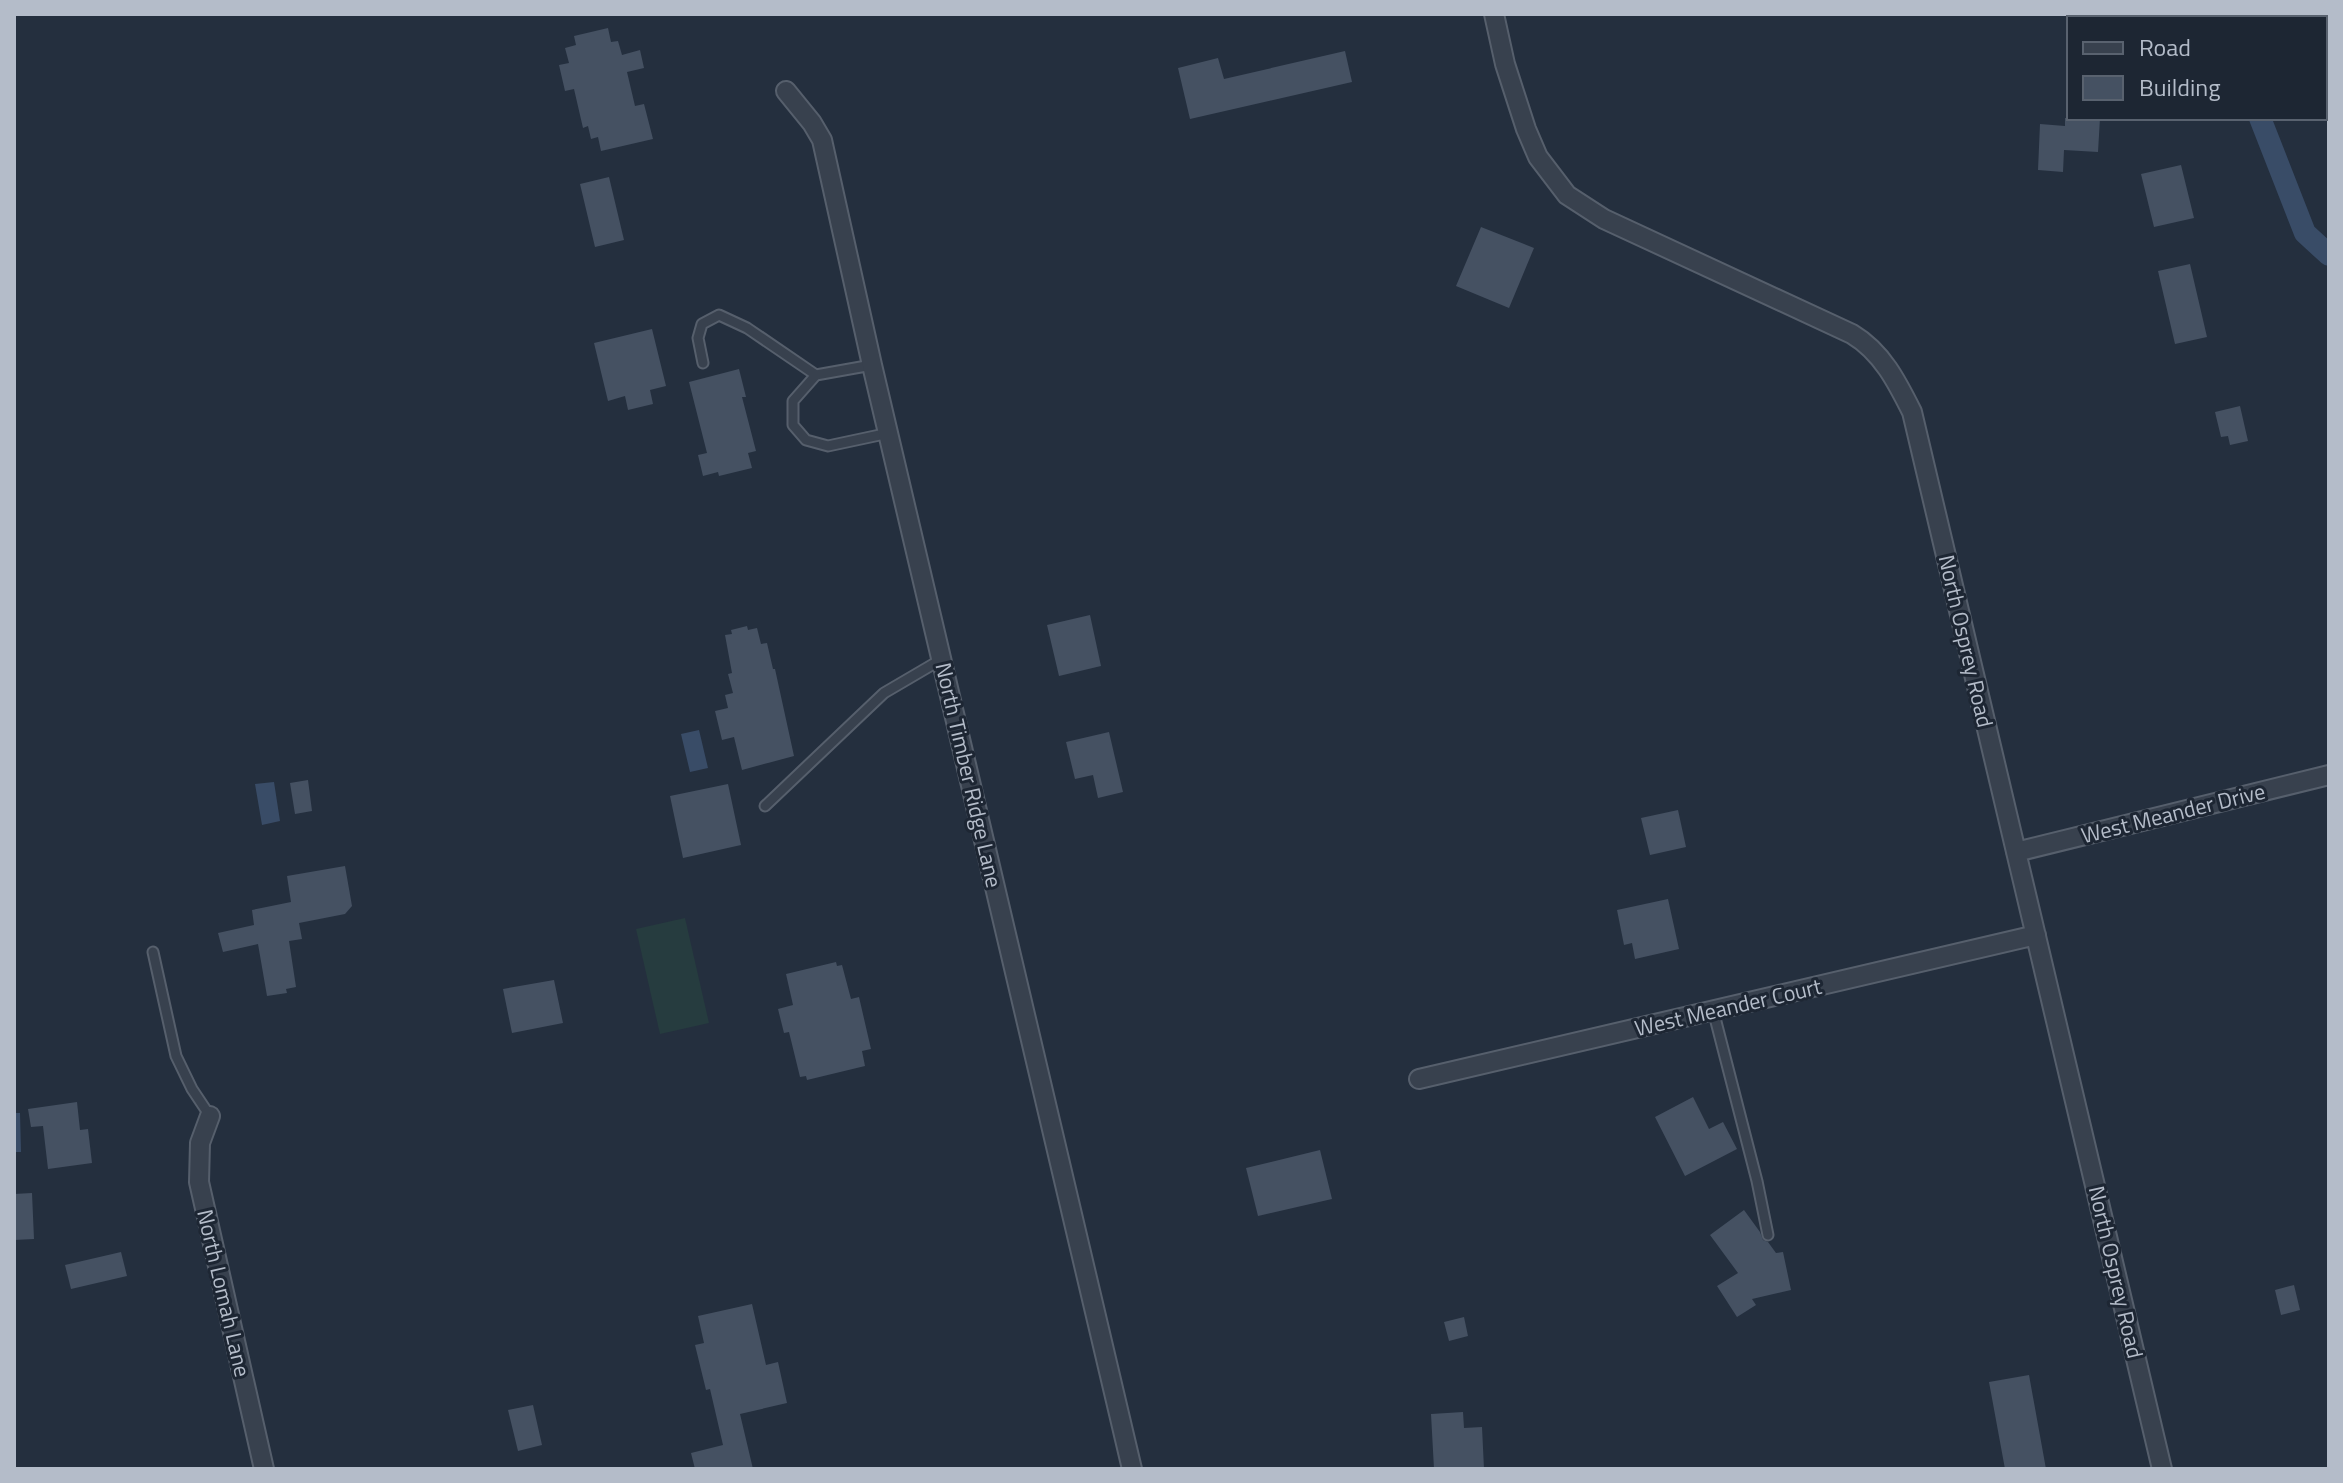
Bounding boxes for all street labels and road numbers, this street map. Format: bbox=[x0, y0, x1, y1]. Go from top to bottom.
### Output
street label: North Osprey Road bbox=[1930, 551, 2002, 731]
street label: North Timber Ridge Lane bbox=[927, 659, 1011, 891]
street label: West Meander Drive bbox=[2077, 774, 2269, 852]
street label: West Meander Court bbox=[1631, 969, 1825, 1045]
street label: North Osprey Road bbox=[2080, 1182, 2152, 1362]
street label: North Lomah Lane bbox=[188, 1206, 260, 1380]

